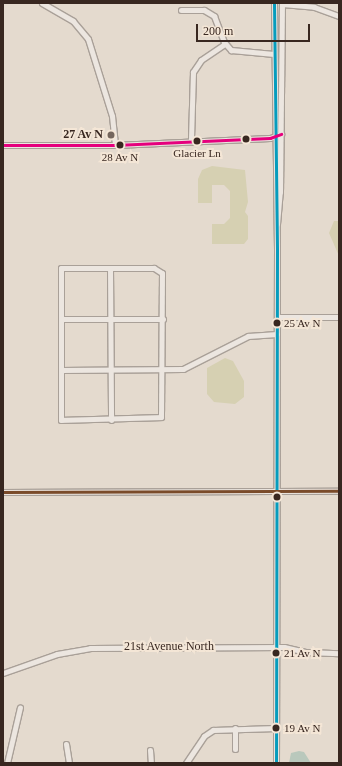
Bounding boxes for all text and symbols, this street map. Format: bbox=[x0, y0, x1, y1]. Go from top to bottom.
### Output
scale bar bbox=[198, 16, 312, 42]
text: 200 m bbox=[203, 24, 233, 38]
place label: 27 Av N bbox=[63, 128, 103, 142]
marker: 27 Av N bbox=[106, 130, 116, 140]
unlabelled marker bbox=[241, 134, 251, 144]
marker: Glacier Ln bbox=[192, 136, 202, 146]
marker: 28 Av N bbox=[115, 140, 125, 150]
place label: Glacier Ln bbox=[173, 146, 221, 160]
place label: 28 Av N bbox=[101, 150, 139, 164]
place label: 25 Av N bbox=[284, 316, 321, 330]
marker: 25 Av N bbox=[272, 318, 282, 328]
unlabelled marker bbox=[272, 492, 282, 502]
street label: 21st Avenue North bbox=[124, 640, 214, 654]
place label: 21 Av N bbox=[284, 646, 321, 660]
marker: 21 Av N bbox=[271, 648, 281, 658]
place label: 19 Av N bbox=[284, 721, 321, 735]
marker: 19 Av N bbox=[271, 723, 281, 733]

